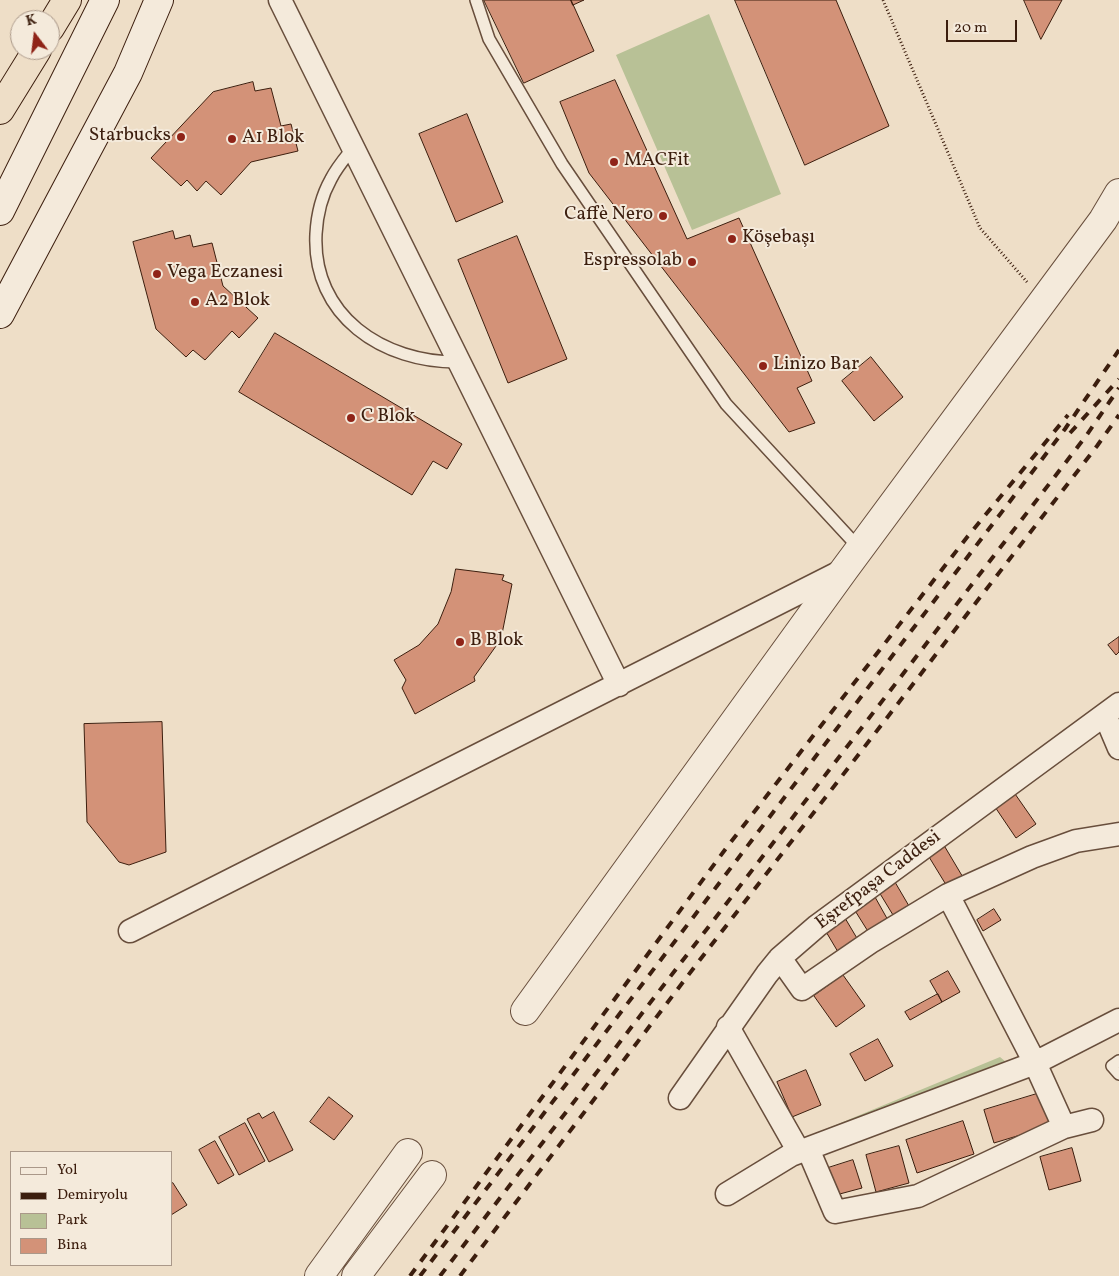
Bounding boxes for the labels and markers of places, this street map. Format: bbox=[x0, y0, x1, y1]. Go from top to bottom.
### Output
place label: Starbucks bbox=[89, 126, 171, 148]
place label: A1 Blok bbox=[242, 128, 304, 150]
marker: Starbucks bbox=[175, 131, 187, 143]
marker: A1 Blok bbox=[226, 133, 238, 145]
place label: MACFit bbox=[624, 151, 690, 173]
marker: MACFit bbox=[608, 156, 620, 168]
place label: Caffè Nero bbox=[564, 205, 653, 227]
marker: Caffè Nero bbox=[657, 210, 669, 222]
place label: Köşebaşı bbox=[742, 228, 815, 250]
marker: Köşebaşı bbox=[726, 233, 738, 245]
place label: Espressolab bbox=[583, 251, 682, 273]
marker: Espressolab bbox=[686, 256, 698, 268]
place label: Vega Eczanesi bbox=[167, 263, 283, 285]
marker: Vega Eczanesi bbox=[151, 268, 163, 280]
place label: A2 Blok bbox=[205, 291, 270, 313]
marker: A2 Blok bbox=[189, 296, 201, 308]
place label: Linizo Bar bbox=[773, 355, 859, 377]
marker: Linizo Bar bbox=[757, 360, 769, 372]
place label: C Blok bbox=[361, 407, 415, 429]
marker: C Blok bbox=[345, 412, 357, 424]
place label: B Blok bbox=[470, 631, 523, 653]
marker: B Blok bbox=[454, 636, 466, 648]

